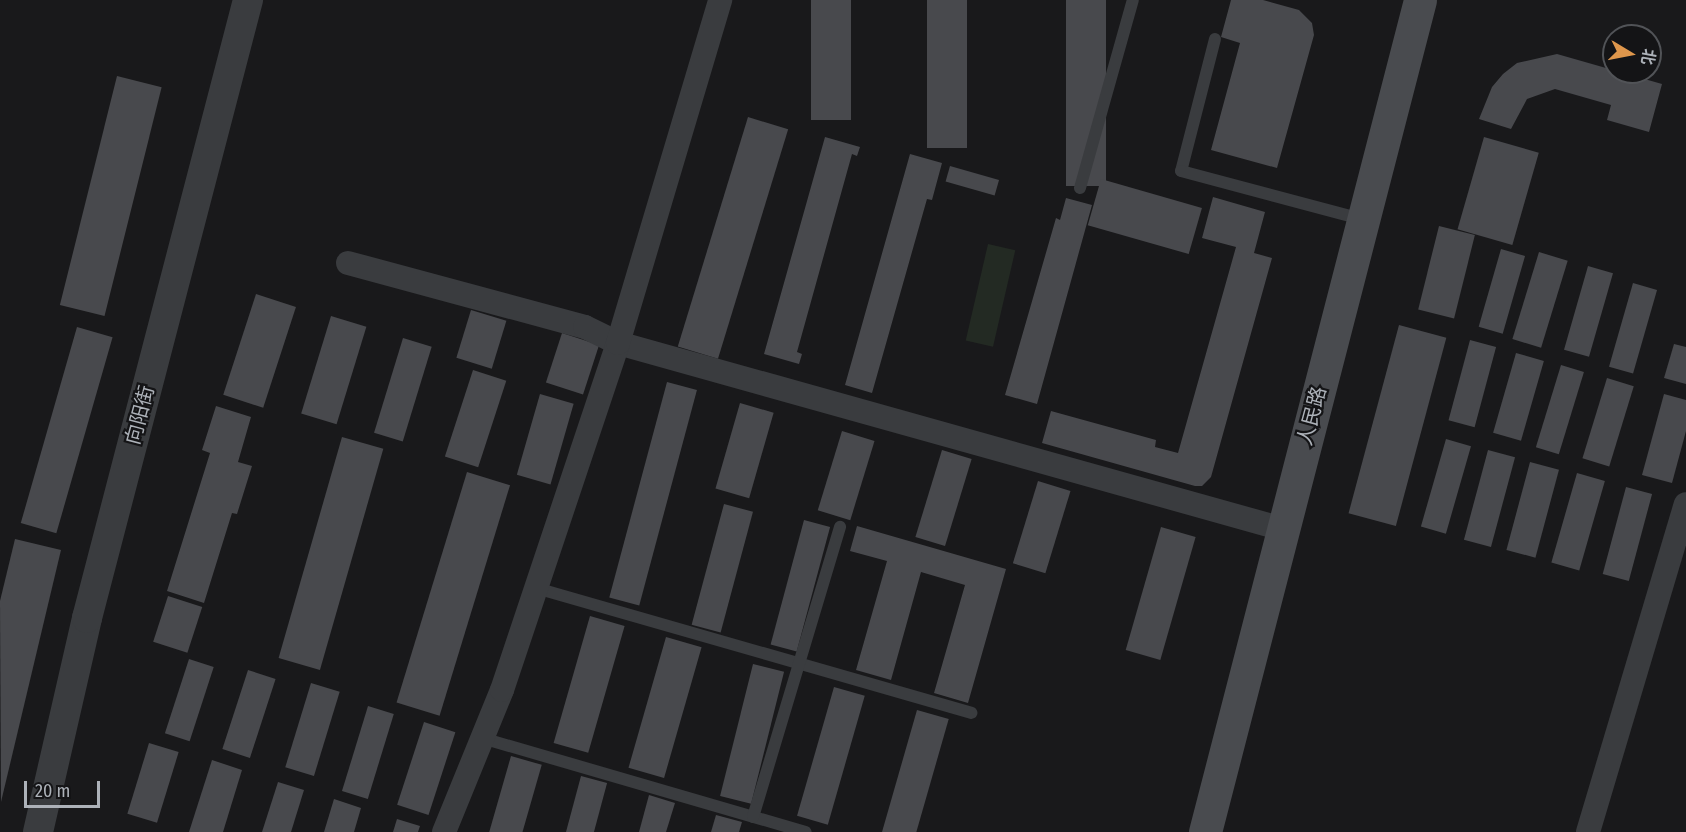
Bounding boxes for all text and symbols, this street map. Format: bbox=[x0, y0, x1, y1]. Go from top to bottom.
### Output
north arrow bbox=[1602, 24, 1662, 84]
text: 北 bbox=[1638, 47, 1659, 66]
street label: 向阳街 bbox=[121, 383, 159, 447]
street label: 人民路 bbox=[1293, 384, 1331, 448]
scale bar bbox=[27, 769, 104, 807]
text: 20 m bbox=[35, 780, 70, 802]

